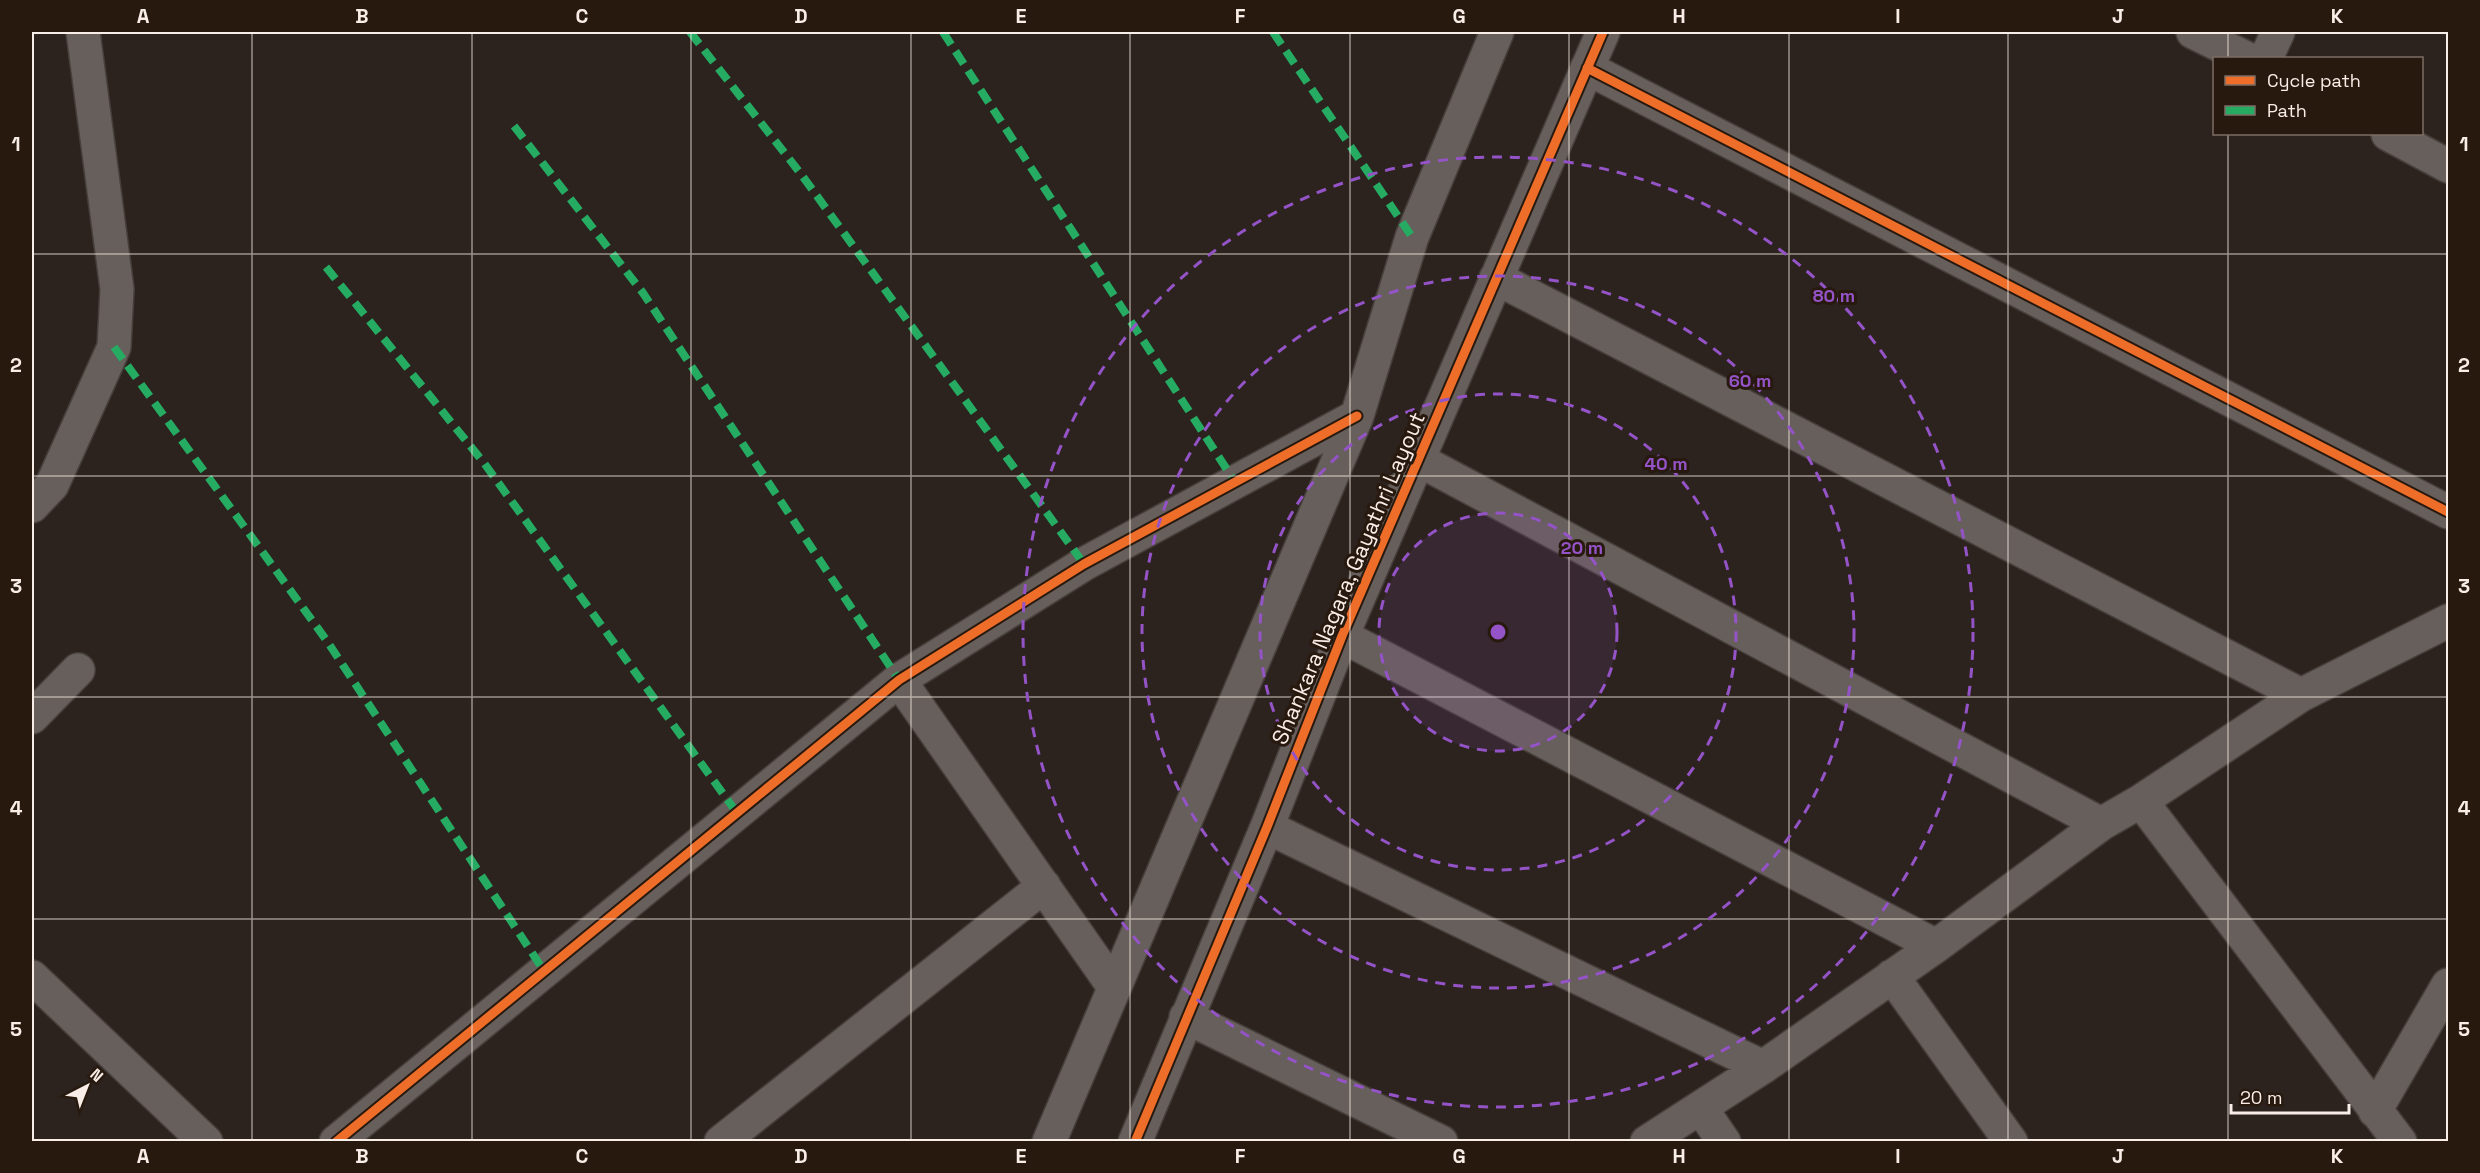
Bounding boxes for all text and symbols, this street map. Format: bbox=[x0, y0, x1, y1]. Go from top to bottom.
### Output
text: A bbox=[137, 3, 150, 29]
text: B bbox=[355, 3, 369, 29]
text: C bbox=[576, 3, 589, 29]
text: D bbox=[794, 3, 808, 29]
text: E bbox=[1015, 3, 1027, 29]
text: F bbox=[1235, 3, 1246, 29]
text: G bbox=[1452, 3, 1466, 29]
text: H bbox=[1672, 3, 1686, 29]
text: I bbox=[1895, 3, 1901, 29]
text: J bbox=[2112, 3, 2124, 29]
text: K bbox=[2331, 3, 2344, 29]
legend bbox=[2213, 57, 2423, 135]
text: Cycle path bbox=[2267, 69, 2361, 92]
text: Path bbox=[2267, 99, 2307, 122]
text: 1 bbox=[11, 131, 21, 157]
text: 1 bbox=[2459, 131, 2469, 157]
text: 80 m bbox=[1813, 284, 1855, 307]
text: 2 bbox=[10, 352, 22, 378]
text: 2 bbox=[2458, 352, 2470, 378]
text: 60 m bbox=[1729, 369, 1771, 392]
street label: Shankara Nagara, Gayathri Layout bbox=[1265, 407, 1431, 749]
text: 40 m bbox=[1644, 452, 1688, 475]
text: 20 m bbox=[1561, 536, 1603, 559]
text: 3 bbox=[10, 573, 22, 599]
text: 3 bbox=[2458, 573, 2470, 599]
centre of rings bbox=[1488, 622, 1508, 642]
text: 4 bbox=[10, 795, 23, 821]
text: 4 bbox=[2458, 795, 2471, 821]
text: 5 bbox=[10, 1016, 22, 1042]
text: 5 bbox=[2458, 1016, 2470, 1042]
north arrow bbox=[57, 1056, 117, 1116]
text: N bbox=[86, 1064, 108, 1087]
scale bar bbox=[2231, 1077, 2350, 1115]
text: 20 m bbox=[2240, 1086, 2283, 1109]
text: A bbox=[137, 1143, 150, 1169]
text: B bbox=[355, 1143, 369, 1169]
text: C bbox=[576, 1143, 589, 1169]
text: D bbox=[794, 1143, 808, 1169]
text: E bbox=[1015, 1143, 1027, 1169]
text: F bbox=[1235, 1143, 1246, 1169]
text: G bbox=[1452, 1143, 1466, 1169]
text: H bbox=[1672, 1143, 1686, 1169]
text: I bbox=[1895, 1143, 1901, 1169]
text: J bbox=[2112, 1143, 2124, 1169]
text: K bbox=[2331, 1143, 2344, 1169]

